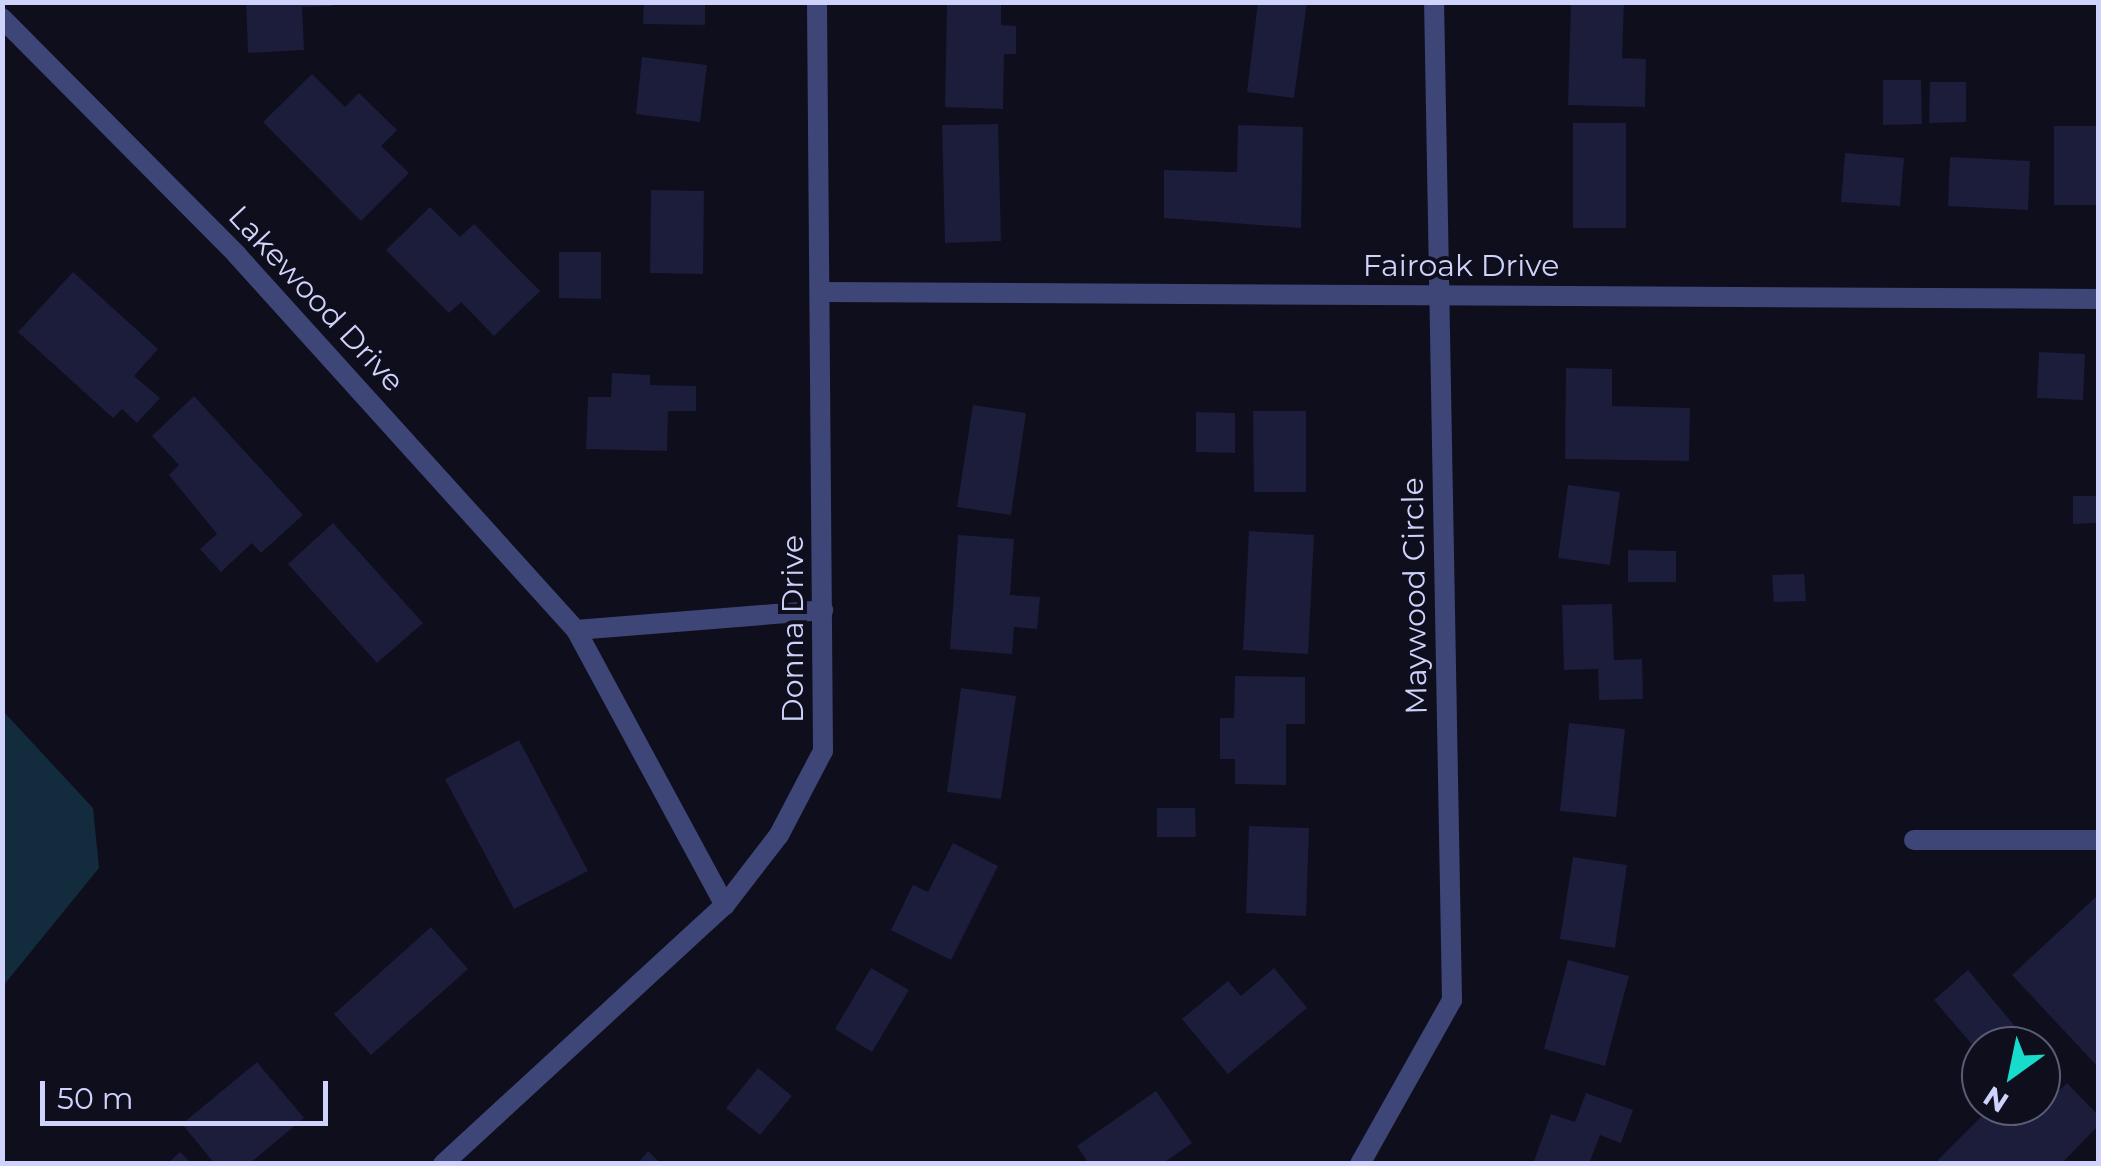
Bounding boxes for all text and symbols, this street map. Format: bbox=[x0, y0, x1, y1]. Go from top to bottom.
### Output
street label: Lakewood Drive bbox=[221, 199, 411, 399]
street label: Fairoak Drive bbox=[1363, 248, 1559, 284]
street label: Maywood Circle bbox=[1395, 477, 1435, 715]
street label: Donna Drive bbox=[775, 535, 811, 723]
north arrow bbox=[1961, 1026, 2061, 1126]
scale bar bbox=[45, 1061, 332, 1123]
text: N bbox=[1977, 1079, 2014, 1120]
text: 50 m bbox=[57, 1080, 134, 1117]

